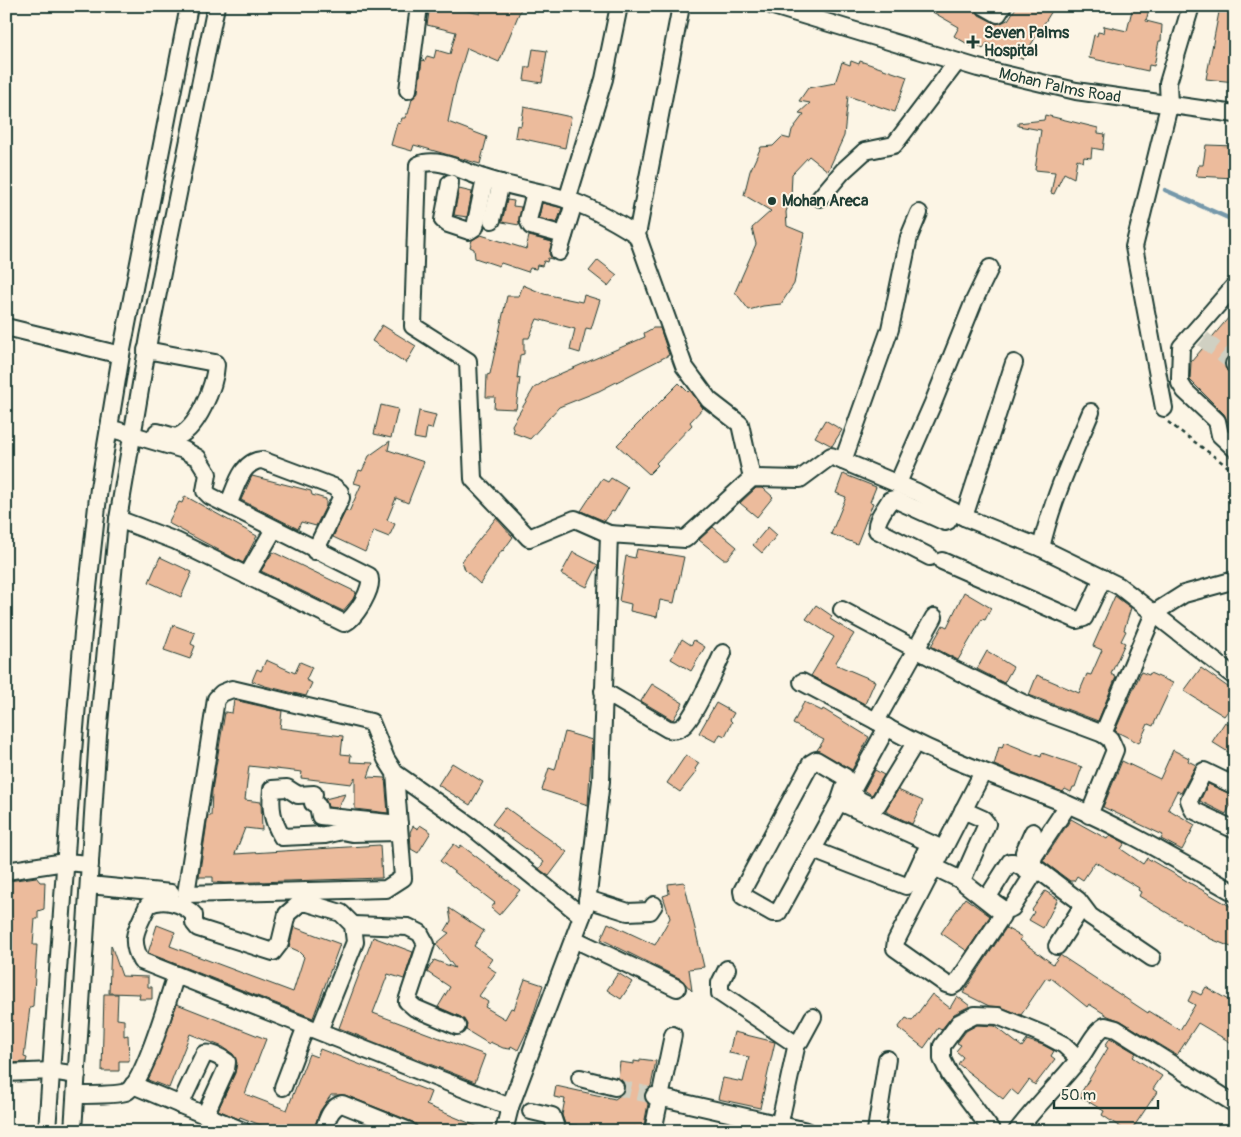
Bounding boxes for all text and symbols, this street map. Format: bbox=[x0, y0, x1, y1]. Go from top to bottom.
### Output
place label: Seven Palms Hospital bbox=[984, 23, 1070, 61]
marker: Seven Palms Hospital bbox=[966, 35, 980, 49]
street label: Mohan Palms Road bbox=[997, 63, 1122, 107]
place label: Mohan Areca bbox=[782, 191, 869, 211]
marker: Mohan Areca bbox=[766, 195, 778, 207]
scale bar bbox=[1054, 1077, 1157, 1109]
text: 50 m bbox=[1061, 1086, 1096, 1105]

